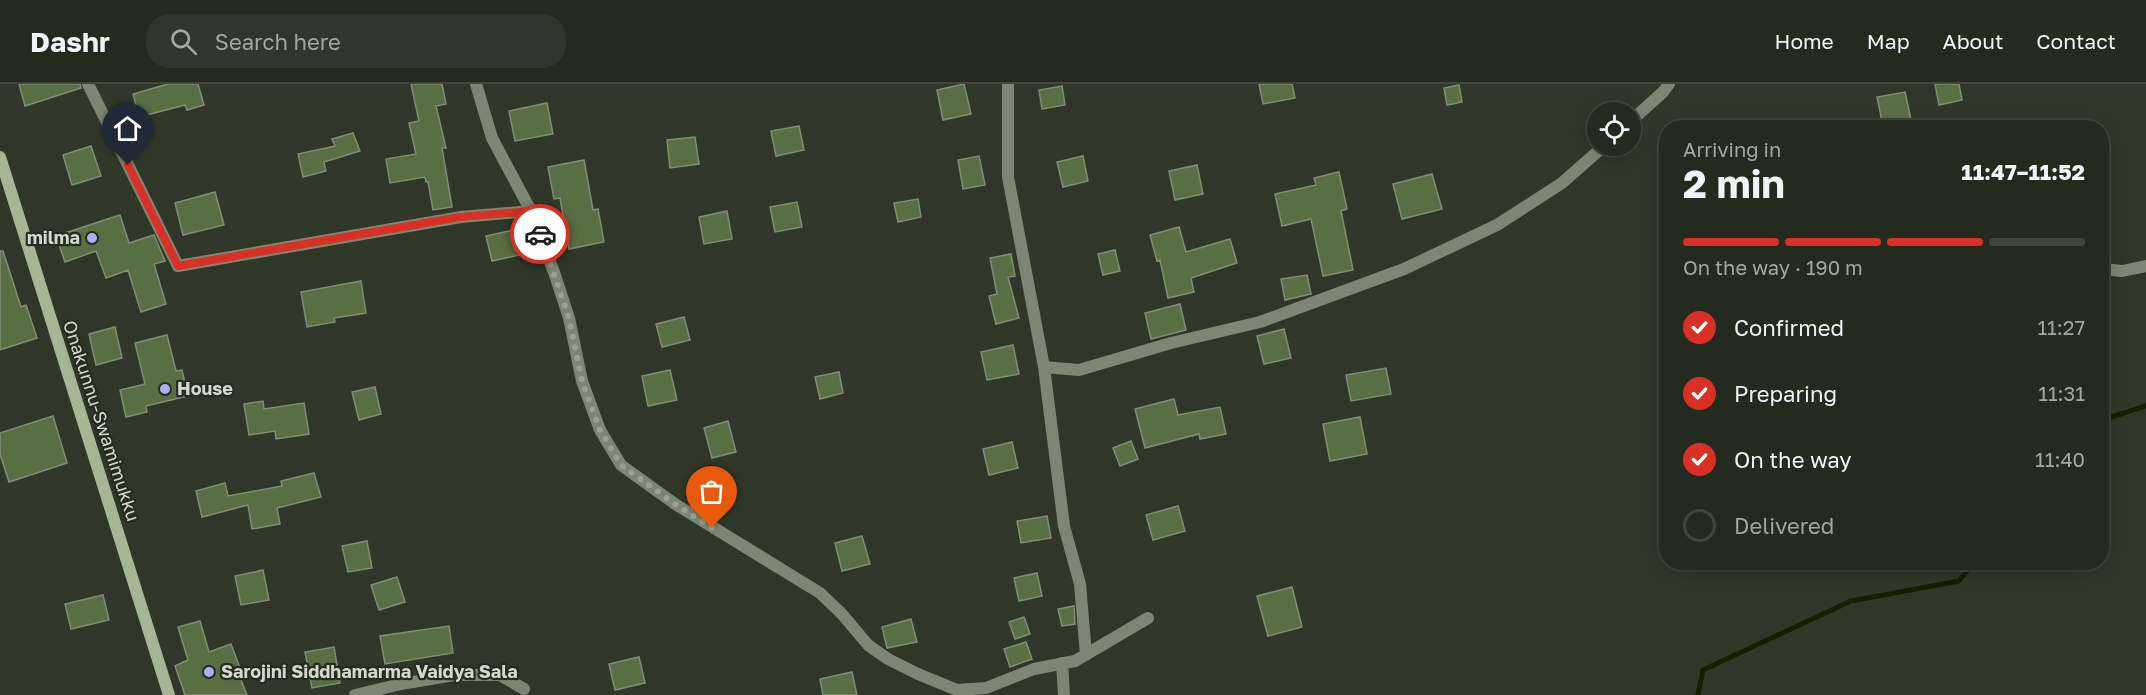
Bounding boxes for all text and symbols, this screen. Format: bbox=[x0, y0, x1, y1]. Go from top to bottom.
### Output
search box bbox=[146, 14, 566, 68]
text: Dashr bbox=[30, 25, 110, 58]
icon: search bbox=[167, 25, 200, 58]
text: Search here bbox=[215, 28, 341, 55]
text: Home bbox=[1774, 28, 1834, 54]
text: Map bbox=[1867, 28, 1910, 54]
text: About bbox=[1943, 28, 2003, 54]
text: Contact bbox=[2036, 28, 2116, 54]
map controls bbox=[1587, 102, 1641, 156]
button: locate bbox=[1587, 102, 1641, 156]
pin bbox=[102, 103, 153, 165]
icon: home bbox=[111, 112, 144, 145]
text: Arriving in bbox=[1683, 137, 1781, 161]
text: 11:47–11:52 bbox=[1961, 158, 2085, 185]
text: 2 min bbox=[1683, 160, 1785, 207]
courier bbox=[510, 204, 570, 264]
icon: car bbox=[524, 218, 557, 251]
place label: milma bbox=[27, 226, 80, 248]
marker: milma bbox=[85, 231, 99, 245]
text: On the way · 190 m bbox=[1683, 255, 1863, 279]
icon: check bbox=[1683, 311, 1716, 344]
text: Confirmed bbox=[1734, 314, 1844, 341]
text: 11:27 bbox=[2037, 315, 2085, 339]
street label: Onakunnu-Swamimukku bbox=[59, 317, 145, 524]
place label: House bbox=[177, 377, 233, 399]
icon: check bbox=[1683, 377, 1716, 410]
text: Preparing bbox=[1734, 380, 1837, 407]
text: 11:31 bbox=[2038, 381, 2085, 405]
marker: House bbox=[158, 382, 172, 396]
icon: check bbox=[1683, 443, 1716, 476]
text: On the way bbox=[1734, 446, 1852, 473]
text: 11:40 bbox=[2035, 447, 2085, 471]
pin bbox=[686, 466, 737, 528]
icon: bag bbox=[695, 475, 728, 508]
text: Delivered bbox=[1734, 512, 1834, 539]
place label: Sarojini Siddhamarma Vaidya Sala bbox=[221, 660, 518, 682]
marker: Sarojini Siddhamarma Vaidya Sala bbox=[202, 665, 216, 679]

